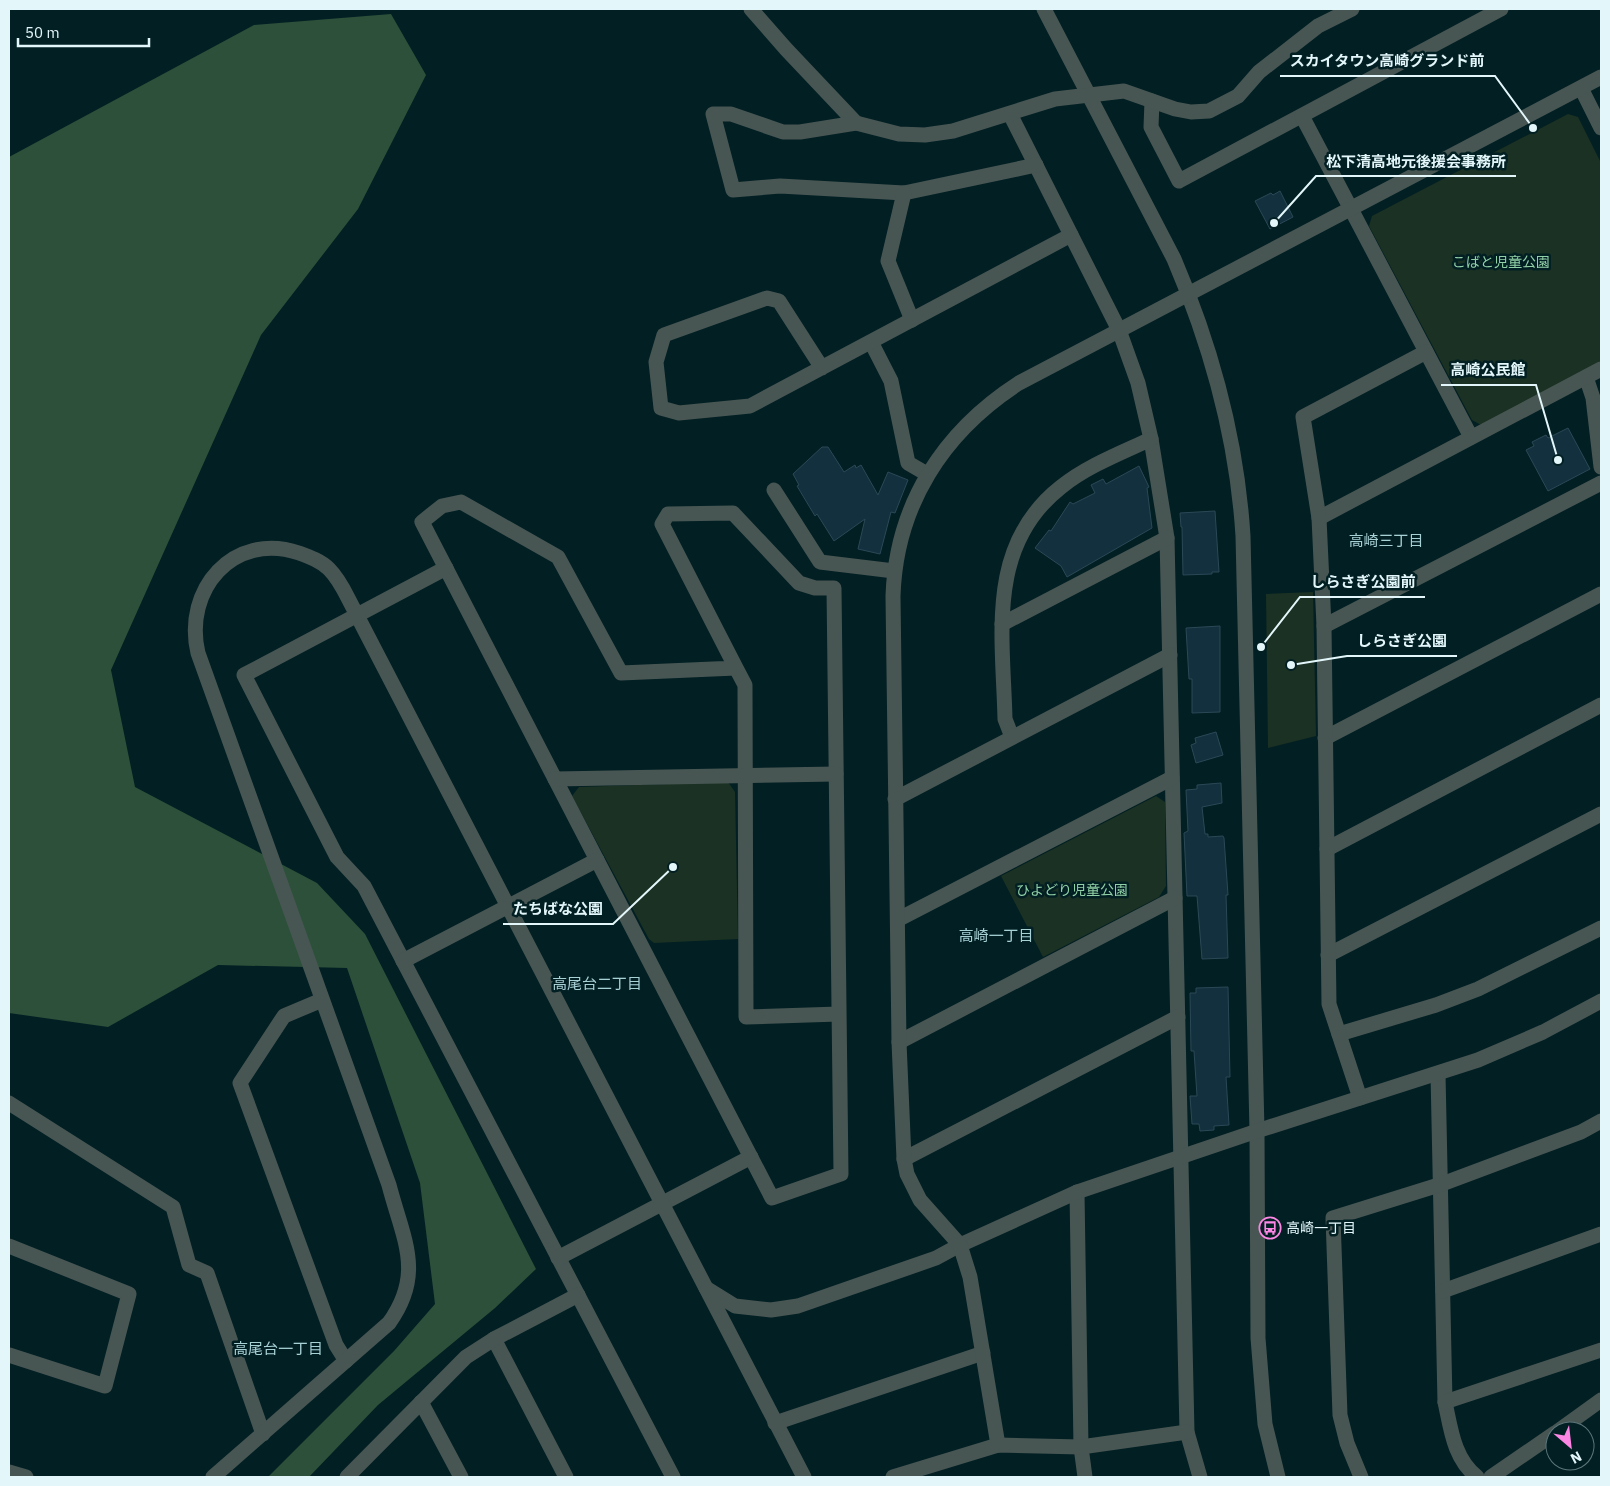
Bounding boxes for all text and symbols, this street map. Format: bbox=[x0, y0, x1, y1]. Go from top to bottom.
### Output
scale bar bbox=[18, 15, 149, 47]
text: 50 m bbox=[25, 23, 60, 42]
callout: スカイタウン高崎グランド前 bbox=[1280, 46, 1495, 76]
text: スカイタウン高崎グランド前 bbox=[1290, 51, 1484, 70]
callout: 松下清高地元後援会事務所 bbox=[1316, 146, 1516, 176]
text: 松下清高地元後援会事務所 bbox=[1326, 152, 1506, 171]
park label: こばと児童公園 bbox=[1452, 253, 1550, 271]
callout: 高崎公民館 bbox=[1441, 355, 1536, 385]
text: 高崎公民館 bbox=[1450, 360, 1526, 379]
district label: 高崎三丁目 bbox=[1348, 531, 1424, 550]
callout: しらさぎ公園前 bbox=[1300, 567, 1425, 597]
text: しらさぎ公園前 bbox=[1310, 572, 1416, 591]
callout: しらさぎ公園 bbox=[1347, 626, 1457, 656]
text: しらさぎ公園 bbox=[1357, 631, 1447, 650]
park label: ひよどり児童公園 bbox=[1016, 881, 1128, 899]
callout: たちばな公園 bbox=[503, 894, 613, 924]
text: たちばな公園 bbox=[513, 899, 603, 918]
district label: 高崎一丁目 bbox=[958, 926, 1034, 945]
district label: 高尾台二丁目 bbox=[552, 974, 642, 993]
bus stop icon: 高崎一丁目 bbox=[1258, 1216, 1282, 1240]
place label: 高崎一丁目 bbox=[1286, 1219, 1356, 1237]
district label: 高尾台一丁目 bbox=[233, 1339, 323, 1358]
north arrow bbox=[1545, 1421, 1595, 1471]
text: N bbox=[1567, 1447, 1585, 1468]

